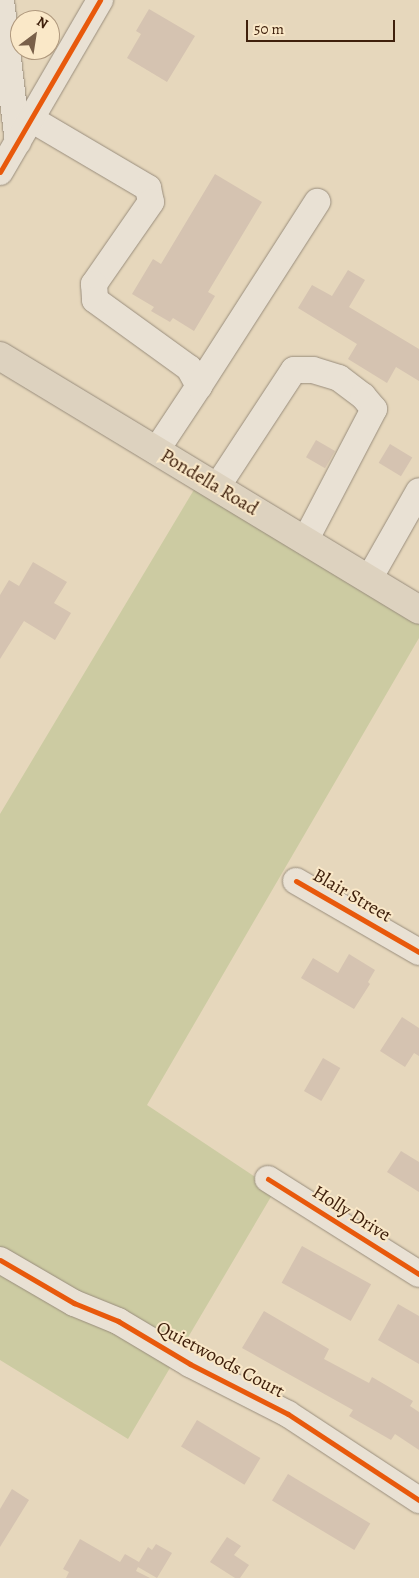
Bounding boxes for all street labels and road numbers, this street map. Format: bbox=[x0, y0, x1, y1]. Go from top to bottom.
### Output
street label: Pondella Road bbox=[156, 445, 262, 521]
street label: Blair Street bbox=[308, 864, 396, 928]
street label: Holly Drive bbox=[308, 1181, 394, 1247]
street label: Quietwoods Court bbox=[152, 1317, 288, 1403]

